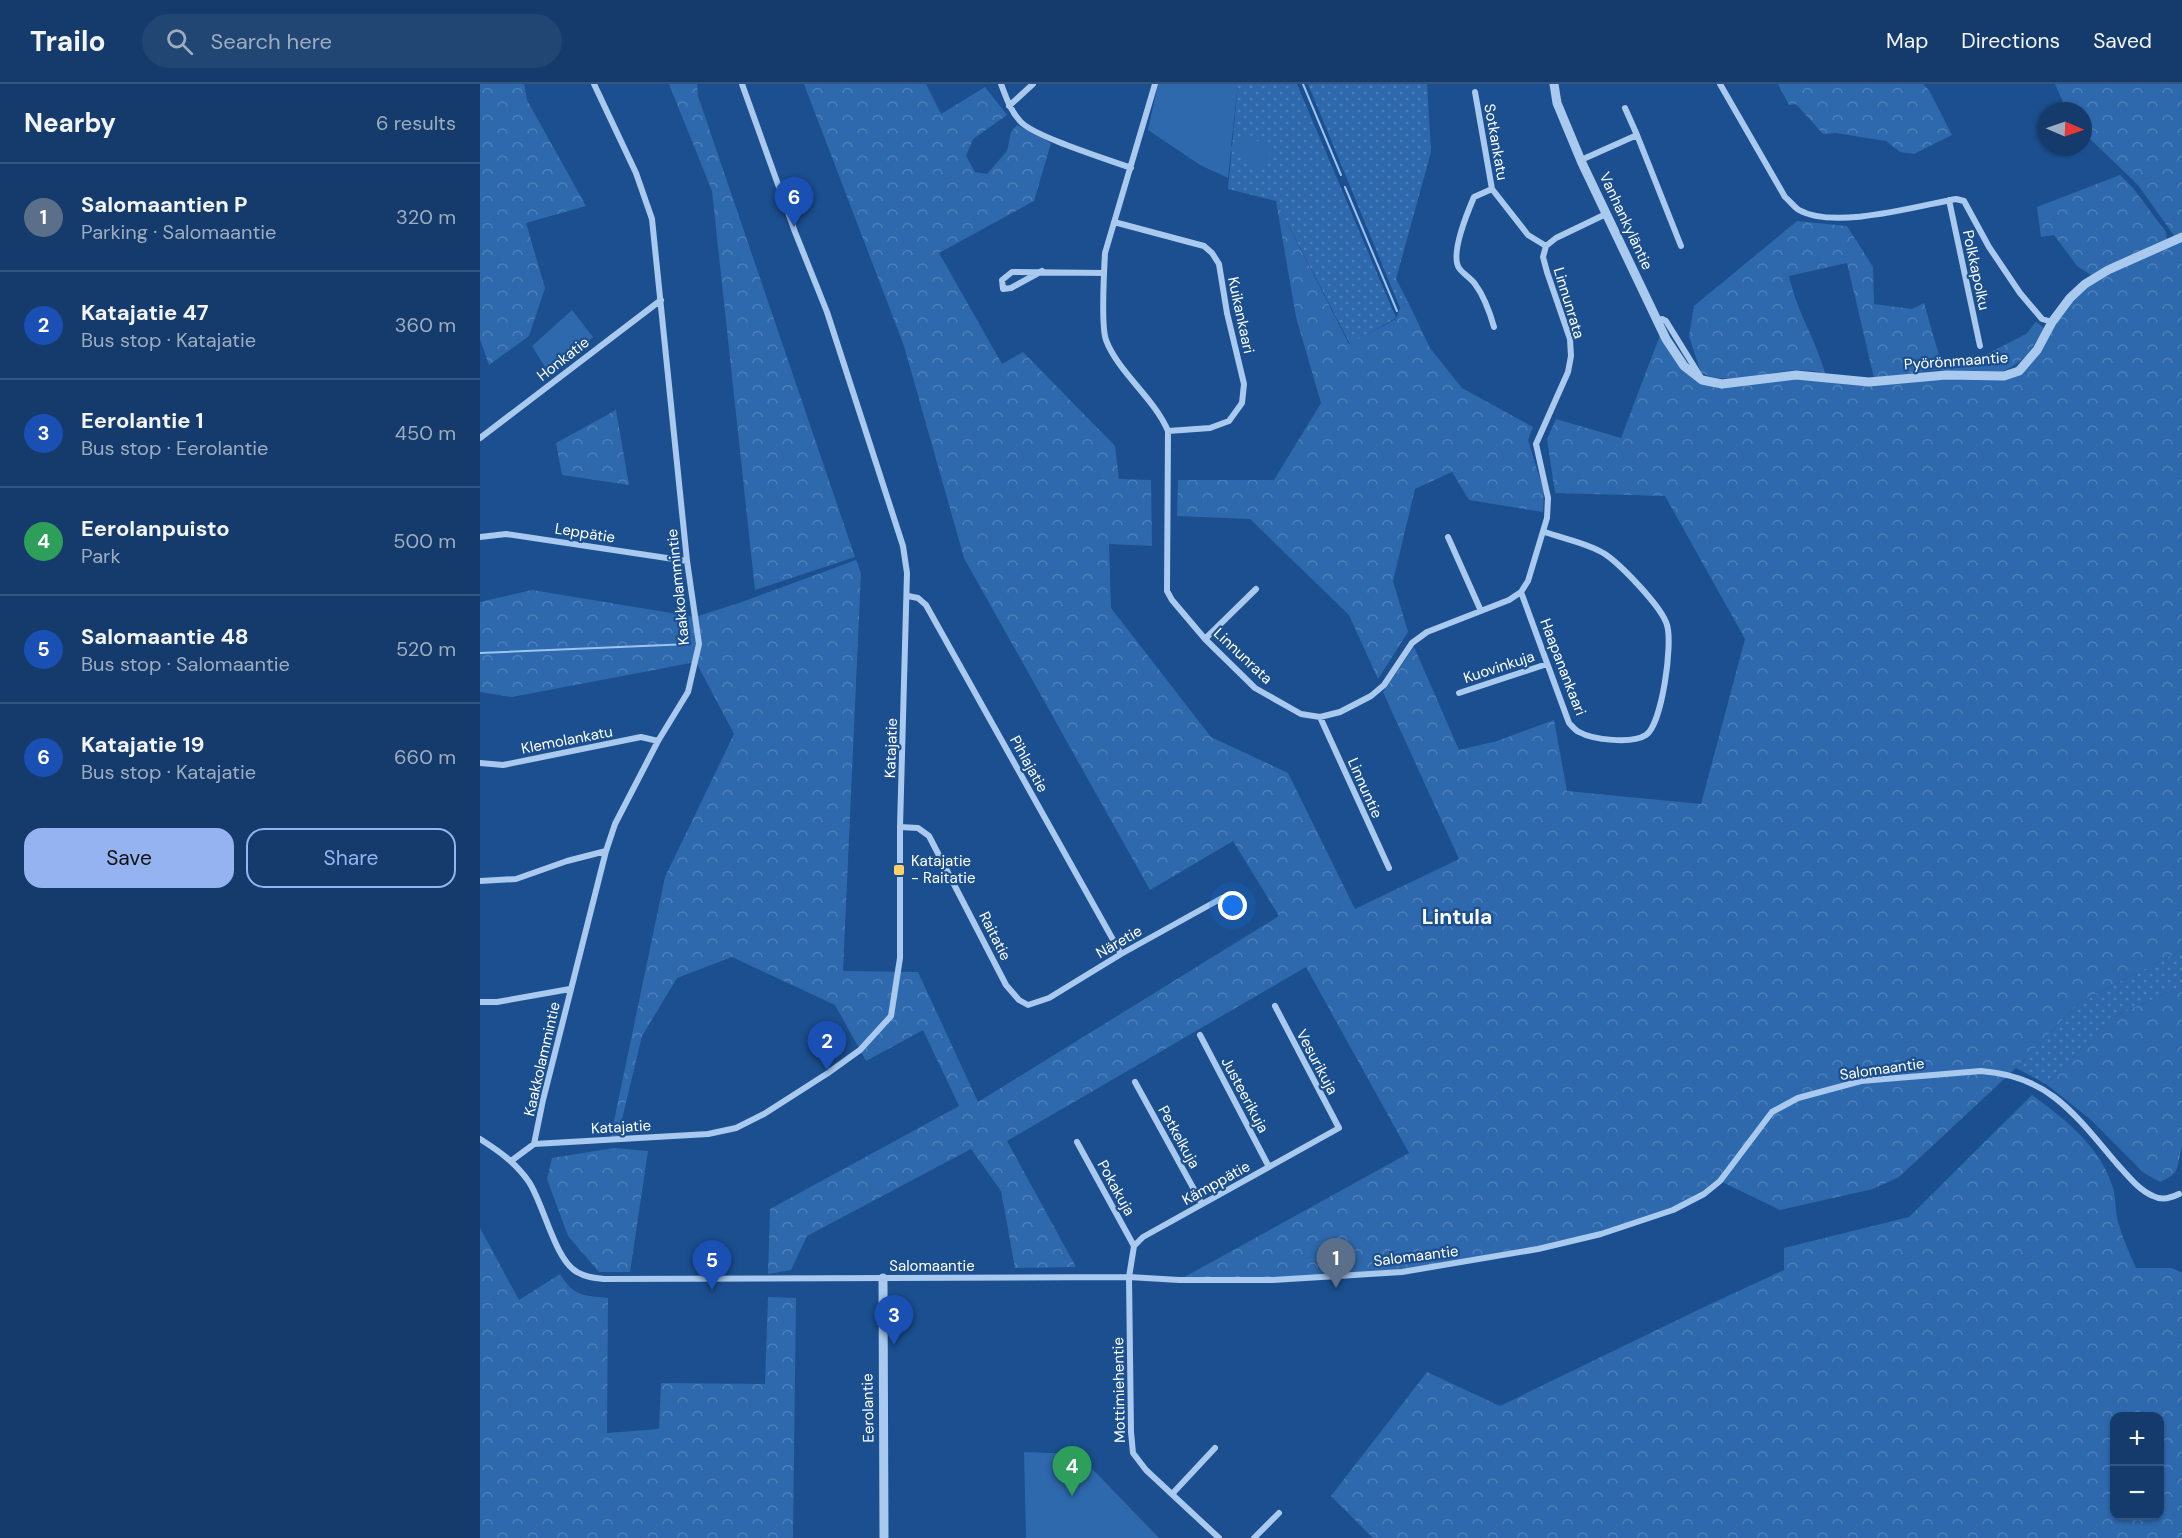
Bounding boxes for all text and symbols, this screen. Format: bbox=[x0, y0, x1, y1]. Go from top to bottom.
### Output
search box bbox=[142, 14, 562, 68]
text: Trailo bbox=[30, 23, 106, 60]
icon: search bbox=[163, 25, 196, 58]
text: Search here bbox=[211, 27, 332, 56]
text: Map bbox=[1886, 27, 1928, 55]
text: Directions bbox=[1961, 27, 2060, 55]
text: Saved bbox=[2093, 27, 2152, 55]
street label: Sotkankatu bbox=[1479, 102, 1513, 182]
north arrow bbox=[2038, 102, 2092, 156]
text: Nearby bbox=[24, 106, 116, 140]
text: 6 results bbox=[376, 110, 456, 136]
street label: Vanhankyläntie bbox=[1595, 169, 1657, 273]
pin: 6 bbox=[774, 178, 814, 227]
text: Salomaantien P bbox=[81, 190, 248, 219]
text: 1 bbox=[40, 204, 47, 230]
text: 320 m bbox=[396, 204, 456, 230]
text: Parking · Salomaantie bbox=[81, 219, 276, 245]
street label: Polkkapolku bbox=[1958, 228, 1994, 312]
street label: Linnunrata bbox=[1549, 265, 1589, 341]
street label: Kuikankaari bbox=[1223, 275, 1259, 355]
text: Katajatie 47 bbox=[81, 298, 209, 327]
text: 2 bbox=[38, 312, 49, 338]
text: 360 m bbox=[395, 312, 456, 338]
text: Bus stop · Katajatie bbox=[81, 327, 256, 353]
street label: Honkatie bbox=[533, 332, 593, 386]
street label: Pyörönmaantie bbox=[1903, 347, 2009, 375]
text: Eerolantie 1 bbox=[81, 406, 204, 435]
text: 3 bbox=[37, 420, 50, 446]
text: 450 m bbox=[395, 420, 456, 446]
text: Bus stop · Eerolantie bbox=[81, 435, 268, 461]
text: Eerolanpuisto bbox=[81, 514, 230, 543]
street label: Leppätie bbox=[553, 518, 617, 548]
text: 4 bbox=[37, 528, 50, 554]
text: 500 m bbox=[393, 528, 456, 554]
street label: Kaakkolammintie bbox=[662, 528, 694, 646]
text: Park bbox=[81, 543, 121, 569]
street label: Haapanankaari bbox=[1535, 616, 1591, 718]
text: Salomaantie 48 bbox=[81, 622, 249, 651]
street label: Linnunrata bbox=[1209, 624, 1277, 688]
text: 5 bbox=[37, 636, 50, 662]
text: 520 m bbox=[396, 636, 456, 662]
street label: Kuovinkuja bbox=[1461, 646, 1537, 688]
text: Bus stop · Salomaantie bbox=[81, 651, 290, 677]
street label: Katajatie bbox=[880, 718, 902, 778]
street label: Klemolankatu bbox=[519, 721, 615, 759]
text: Katajatie 19 bbox=[81, 730, 205, 759]
street label: Pihlajatie bbox=[1005, 732, 1053, 796]
text: 6 bbox=[37, 744, 50, 770]
text: 660 m bbox=[394, 744, 456, 770]
street label: Linnuntie bbox=[1343, 755, 1387, 821]
text: Bus stop · Katajatie bbox=[81, 759, 256, 785]
button: Save bbox=[24, 828, 234, 888]
button: Share bbox=[246, 828, 456, 888]
place label: Katajatie - Raitatie bbox=[911, 851, 975, 888]
marker: Katajatie - Raitatie bbox=[892, 863, 906, 877]
your location bbox=[1218, 891, 1247, 920]
district label: Lintula bbox=[1422, 903, 1492, 931]
street label: Raitatie bbox=[974, 908, 1016, 964]
street label: Näretie bbox=[1092, 921, 1146, 963]
street label: Kaakkolammintie bbox=[519, 1000, 565, 1118]
pin: 2 bbox=[808, 1022, 846, 1071]
street label: Vesurikuja bbox=[1292, 1026, 1342, 1098]
street label: Salomaantie bbox=[1838, 1053, 1926, 1085]
street label: Justeerikuja bbox=[1217, 1054, 1273, 1136]
street label: Petkelkuja bbox=[1153, 1102, 1205, 1172]
street label: Katajatie bbox=[591, 1115, 651, 1139]
street label: Kämppätie bbox=[1178, 1156, 1254, 1210]
street label: Pokakuja bbox=[1093, 1157, 1139, 1219]
pin: 1 bbox=[1316, 1238, 1356, 1288]
pin: 5 bbox=[692, 1240, 732, 1290]
street label: Salomaantie bbox=[1372, 1241, 1460, 1271]
street label: Salomaantie bbox=[889, 1256, 975, 1276]
pin: 3 bbox=[874, 1296, 914, 1345]
street label: Mottimiehentie bbox=[1108, 1337, 1130, 1443]
street label: Eerolantie bbox=[857, 1373, 879, 1443]
map controls bbox=[2110, 1412, 2164, 1520]
button: + bbox=[2110, 1412, 2164, 1466]
pin: 4 bbox=[1052, 1446, 1092, 1496]
button: − bbox=[2110, 1466, 2164, 1520]

